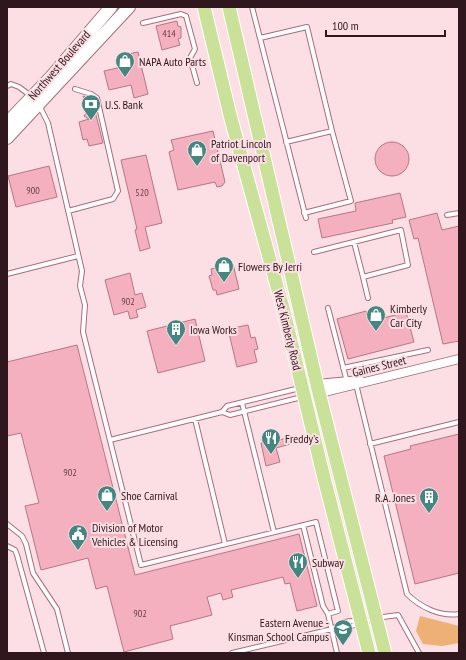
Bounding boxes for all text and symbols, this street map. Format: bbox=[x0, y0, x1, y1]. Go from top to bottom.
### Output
scale bar bbox=[326, 12, 445, 38]
text: 100 m bbox=[332, 18, 359, 33]
street label: Northwest Boulevard bbox=[25, 27, 93, 103]
house number: 414 bbox=[162, 27, 176, 40]
shop icon: NAPA Auto Parts bbox=[114, 50, 136, 78]
place label: NAPA Auto Parts bbox=[139, 54, 206, 69]
bank icon: U.S. Bank bbox=[80, 93, 102, 121]
place label: U.S. Bank bbox=[105, 97, 143, 112]
place label: Patriot Lincoln of Davenport bbox=[211, 136, 271, 165]
shop icon: Patriot Lincoln of Davenport bbox=[186, 139, 208, 167]
house number: 900 bbox=[26, 184, 40, 197]
house number: 520 bbox=[135, 186, 149, 199]
shop icon: Flowers By Jerri bbox=[213, 255, 235, 283]
place label: Flowers By Jerri bbox=[238, 259, 302, 274]
street label: West Kimberly Road bbox=[271, 288, 305, 372]
house number: 902 bbox=[121, 295, 135, 308]
place label: Kimberly Car City bbox=[390, 301, 428, 330]
shop icon: Kimberly Car City bbox=[365, 304, 387, 332]
building icon: Iowa Works bbox=[165, 318, 187, 346]
place label: Iowa Works bbox=[190, 322, 237, 337]
street label: Gaines Street bbox=[351, 352, 408, 380]
restaurant icon: Freddy's bbox=[260, 427, 282, 455]
place label: Freddy's bbox=[285, 431, 319, 446]
house number: 902 bbox=[63, 466, 77, 479]
shop icon: Shoe Carnival bbox=[96, 484, 118, 512]
building icon: R.A. Jones bbox=[418, 486, 440, 514]
place label: Shoe Carnival bbox=[121, 488, 178, 503]
place label: R.A. Jones bbox=[375, 490, 415, 505]
place label: Division of Motor Vehicles & Licensing bbox=[91, 520, 178, 549]
public building icon: Division of Motor Vehicles & Licensing bbox=[67, 523, 89, 551]
restaurant icon: Subway bbox=[287, 551, 309, 579]
place label: Subway bbox=[312, 555, 344, 570]
house number: 902 bbox=[133, 607, 147, 620]
place label: Eastern Avenue - Kinsman School Campus bbox=[228, 615, 329, 644]
school or university icon: Eastern Avenue - Kinsman School Campus bbox=[332, 618, 354, 646]

